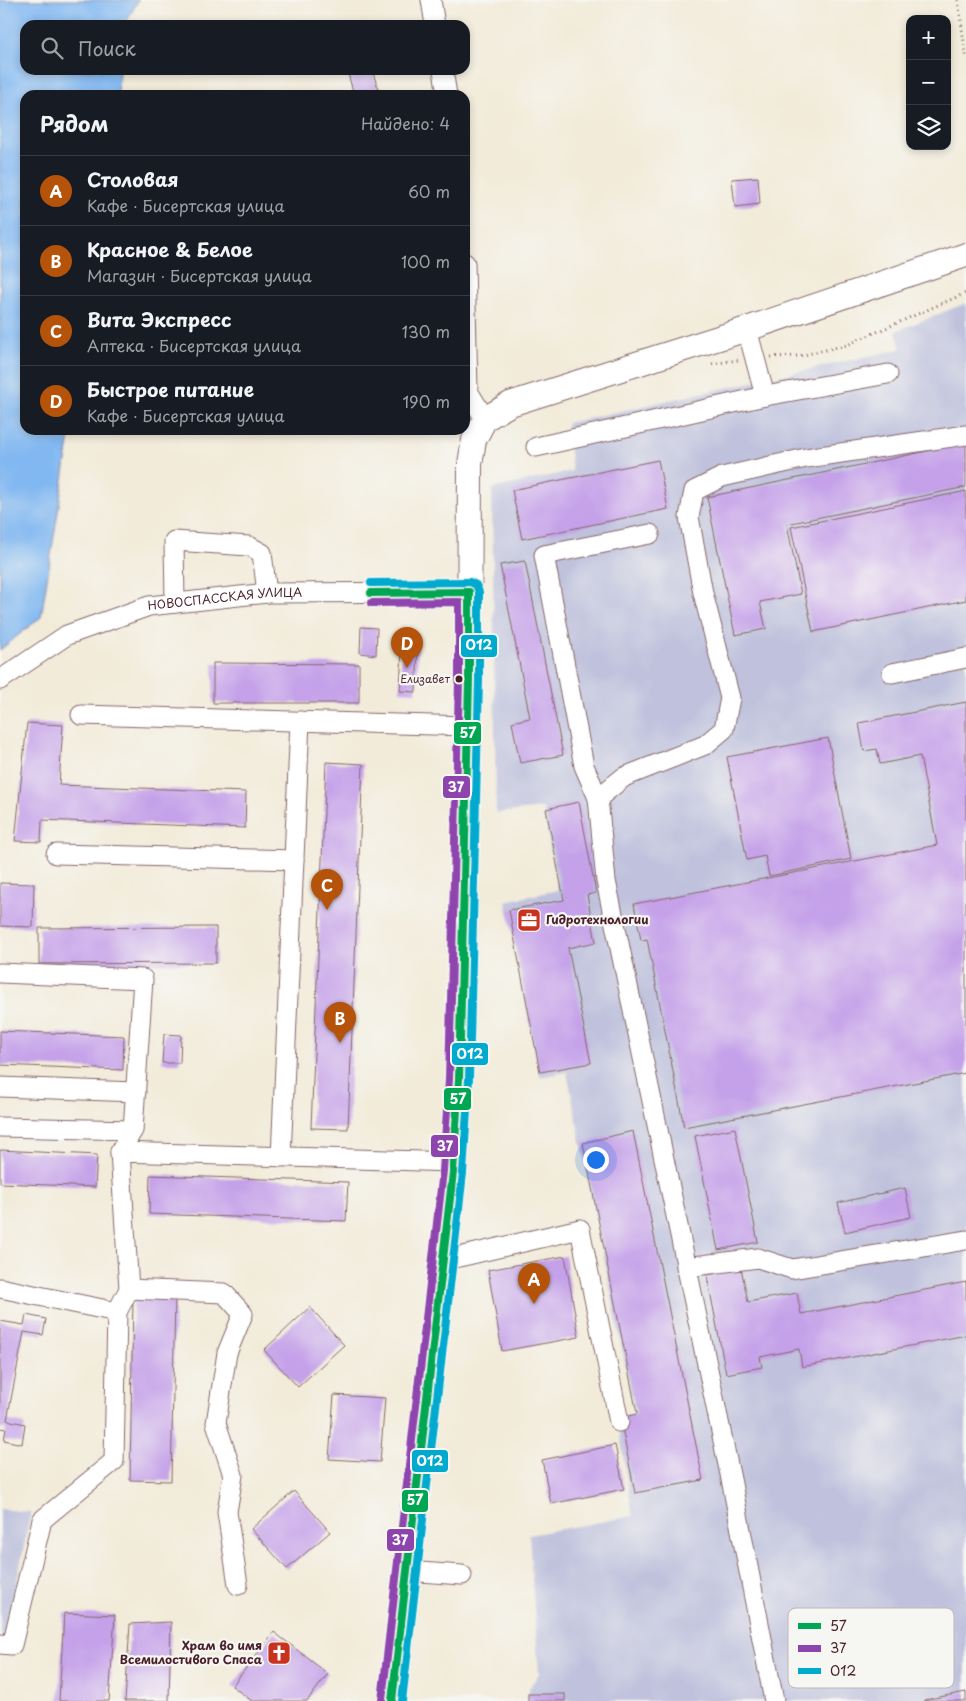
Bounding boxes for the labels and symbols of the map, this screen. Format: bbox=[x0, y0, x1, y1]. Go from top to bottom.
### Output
street label: НОВОСПАССКАЯ УЛИЦА bbox=[147, 583, 302, 614]
pin: D bbox=[391, 627, 423, 668]
line badge: 012 bbox=[460, 634, 498, 658]
text: 012 bbox=[466, 634, 493, 655]
place label: Елизавет bbox=[400, 670, 451, 687]
marker: Елизавет bbox=[454, 674, 464, 684]
line badge: 57 bbox=[453, 721, 482, 745]
text: 57 bbox=[460, 722, 477, 743]
line badge: 37 bbox=[442, 775, 471, 799]
text: 37 bbox=[448, 776, 465, 797]
pin: C bbox=[311, 869, 343, 910]
office icon: Гидротехнологии bbox=[516, 907, 542, 933]
place label: Гидротехнологии bbox=[546, 910, 648, 928]
pin: B bbox=[324, 1002, 356, 1043]
line badge: 012 bbox=[451, 1042, 489, 1066]
text: 012 bbox=[457, 1043, 484, 1064]
line badge: 57 bbox=[443, 1087, 472, 1111]
text: 57 bbox=[450, 1088, 467, 1109]
line badge: 37 bbox=[430, 1134, 459, 1158]
text: 37 bbox=[437, 1135, 454, 1156]
your location bbox=[583, 1147, 609, 1173]
pin: A bbox=[518, 1263, 550, 1304]
line badge: 012 bbox=[411, 1449, 449, 1473]
text: 012 bbox=[417, 1450, 444, 1471]
line badge: 57 bbox=[401, 1489, 429, 1513]
text: 57 bbox=[407, 1489, 424, 1510]
line badge: 37 bbox=[386, 1528, 415, 1552]
text: 37 bbox=[392, 1529, 409, 1550]
legend bbox=[788, 1608, 954, 1688]
text: 57 bbox=[830, 1615, 847, 1636]
place label: Храм во имя Всемилостивого Спаса bbox=[120, 1636, 263, 1668]
text: 37 bbox=[830, 1637, 847, 1658]
church icon: Храм во имя Всемилостивого Спаса bbox=[266, 1640, 292, 1666]
text: 012 bbox=[830, 1660, 857, 1681]

